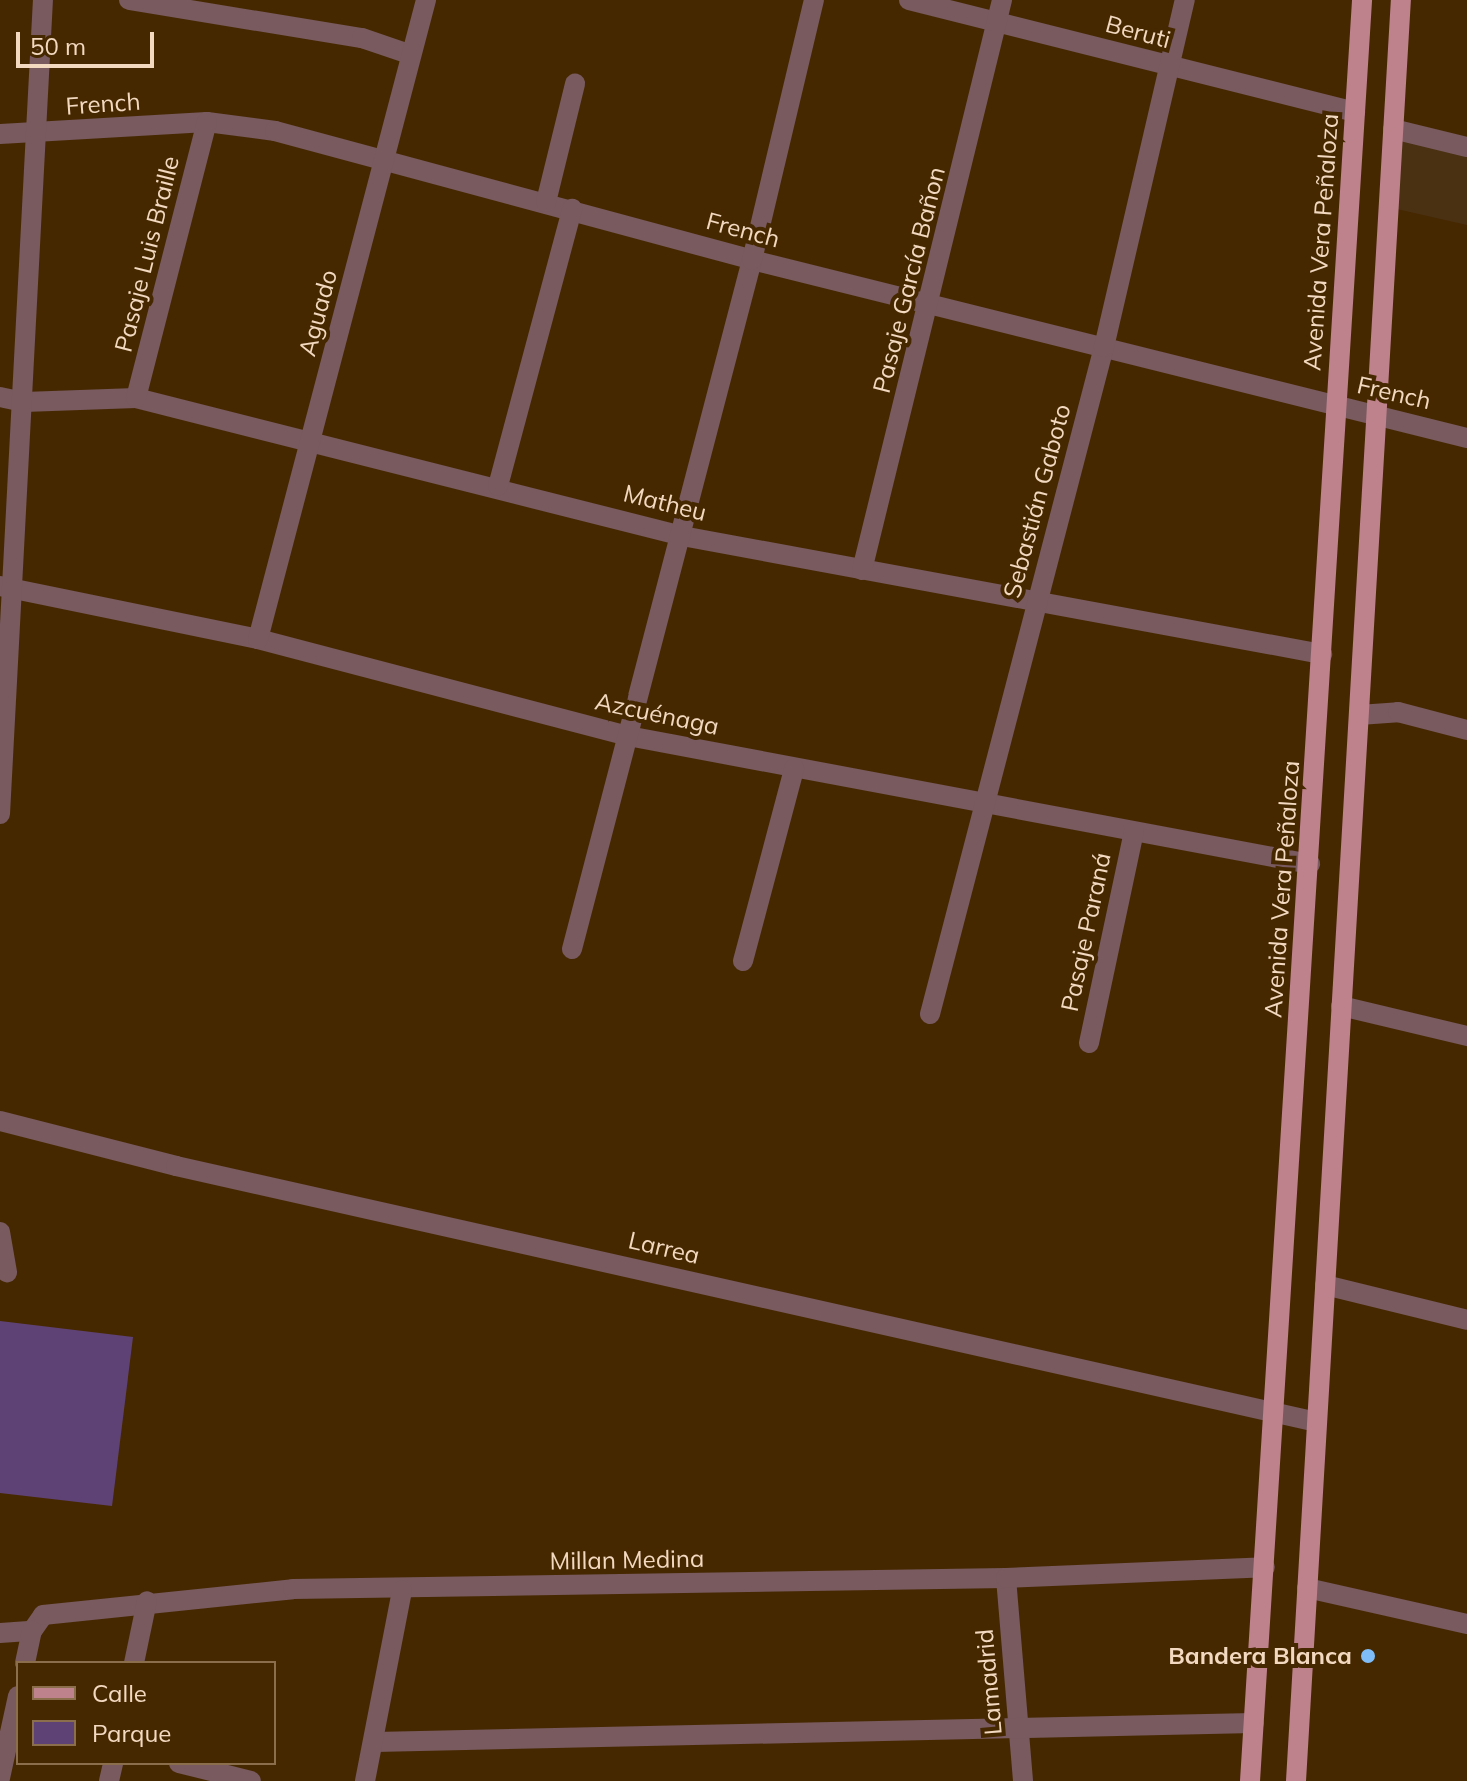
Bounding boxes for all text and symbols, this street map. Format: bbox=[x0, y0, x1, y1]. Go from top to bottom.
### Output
street label: Beruti bbox=[1102, 10, 1174, 54]
scale bar bbox=[20, 16, 158, 66]
text: 50 m bbox=[30, 31, 86, 61]
street label: French bbox=[65, 87, 141, 121]
street label: Avenida Vera Peñaloza bbox=[1298, 112, 1344, 372]
street label: Pasaje Luis Braille bbox=[109, 153, 185, 355]
street label: Pasaje García Bañon bbox=[867, 164, 951, 396]
street label: French bbox=[703, 206, 783, 254]
street label: Aguado bbox=[293, 267, 343, 359]
street label: French bbox=[1354, 371, 1434, 415]
street label: Sebastián Gaboto bbox=[997, 401, 1077, 601]
street label: Matheu bbox=[621, 479, 709, 527]
street label: Azcuénaga bbox=[592, 687, 722, 741]
street label: Avenida Vera Peñaloza bbox=[1259, 759, 1305, 1019]
street label: Pasaje Paraná bbox=[1055, 850, 1117, 1014]
street label: Larrea bbox=[626, 1226, 702, 1270]
street label: Millan Medina bbox=[549, 1544, 705, 1576]
street label: Lamadrid bbox=[970, 1628, 1008, 1736]
place label: Bandera Blanca bbox=[1168, 1642, 1352, 1670]
marker: Bandera Blanca bbox=[1359, 1647, 1377, 1665]
legend bbox=[16, 1661, 276, 1765]
text: Calle bbox=[92, 1678, 147, 1708]
text: Parque bbox=[92, 1718, 171, 1748]

